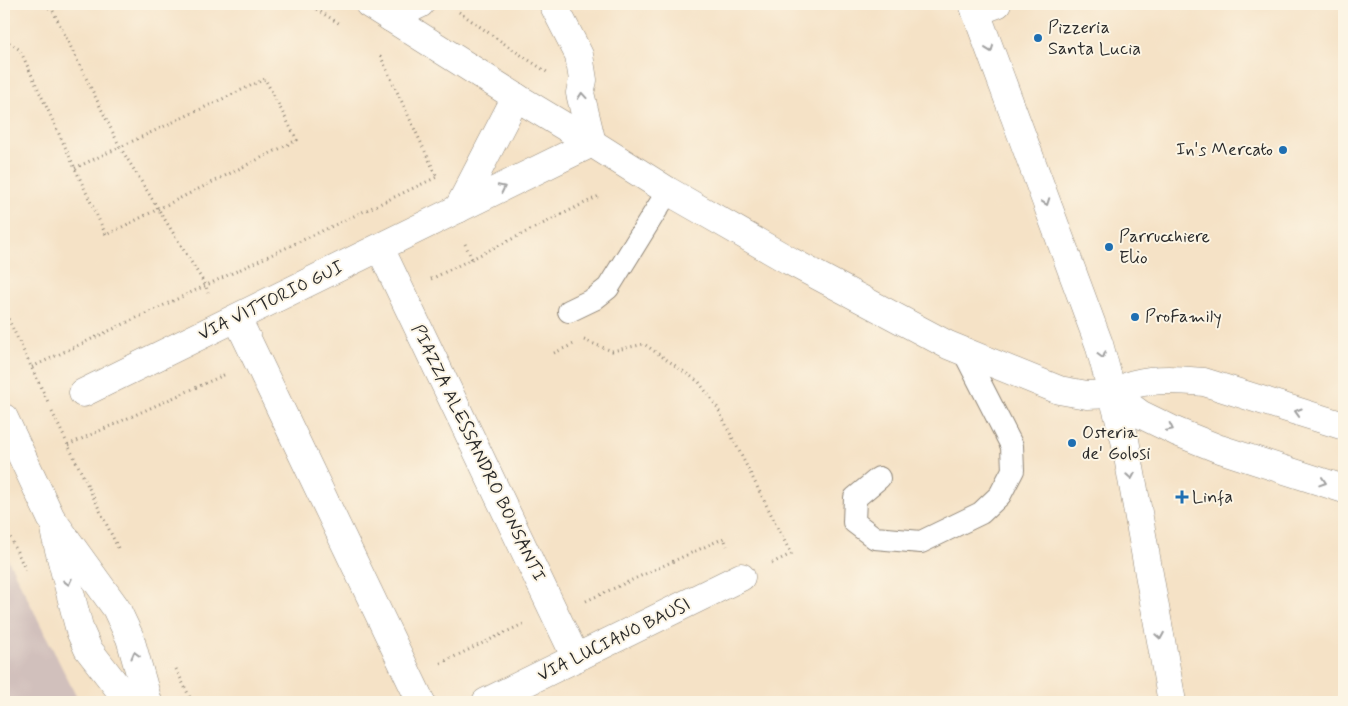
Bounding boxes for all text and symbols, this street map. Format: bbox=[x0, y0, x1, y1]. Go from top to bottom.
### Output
place label: Pizzeria Santa Lucia bbox=[1048, 16, 1141, 61]
marker: Pizzeria Santa Lucia bbox=[1032, 32, 1044, 44]
one-way arrow bbox=[984, 45, 994, 53]
one-way arrow bbox=[577, 91, 588, 99]
place label: In's Mercato bbox=[1176, 138, 1273, 162]
marker: In's Mercato bbox=[1277, 144, 1289, 156]
one-way arrow bbox=[497, 183, 506, 194]
one-way arrow bbox=[1040, 197, 1050, 206]
place label: Parrucchiere Elio bbox=[1119, 225, 1210, 270]
marker: Parrucchiere Elio bbox=[1103, 241, 1115, 253]
street label: VIA VITTORIO GUI bbox=[194, 255, 348, 347]
place label: ProFamily bbox=[1145, 305, 1222, 329]
marker: ProFamily bbox=[1129, 311, 1141, 323]
street label: PIAZZA ALESSANDRO BONSANTI bbox=[405, 320, 551, 586]
one-way arrow bbox=[1096, 350, 1106, 358]
one-way arrow bbox=[1294, 407, 1302, 417]
place label: Osteria de' Golosi bbox=[1082, 421, 1150, 466]
one-way arrow bbox=[1165, 422, 1174, 433]
marker: Osteria de' Golosi bbox=[1066, 437, 1078, 449]
one-way arrow bbox=[1125, 472, 1136, 481]
one-way arrow bbox=[1318, 477, 1327, 487]
place label: Linfa bbox=[1192, 485, 1233, 509]
marker: Linfa bbox=[1176, 491, 1188, 503]
one-way arrow bbox=[62, 577, 72, 585]
street label: VIA LUCIANO BAUSI bbox=[534, 593, 694, 687]
one-way arrow bbox=[1155, 632, 1165, 640]
one-way arrow bbox=[130, 652, 140, 660]

